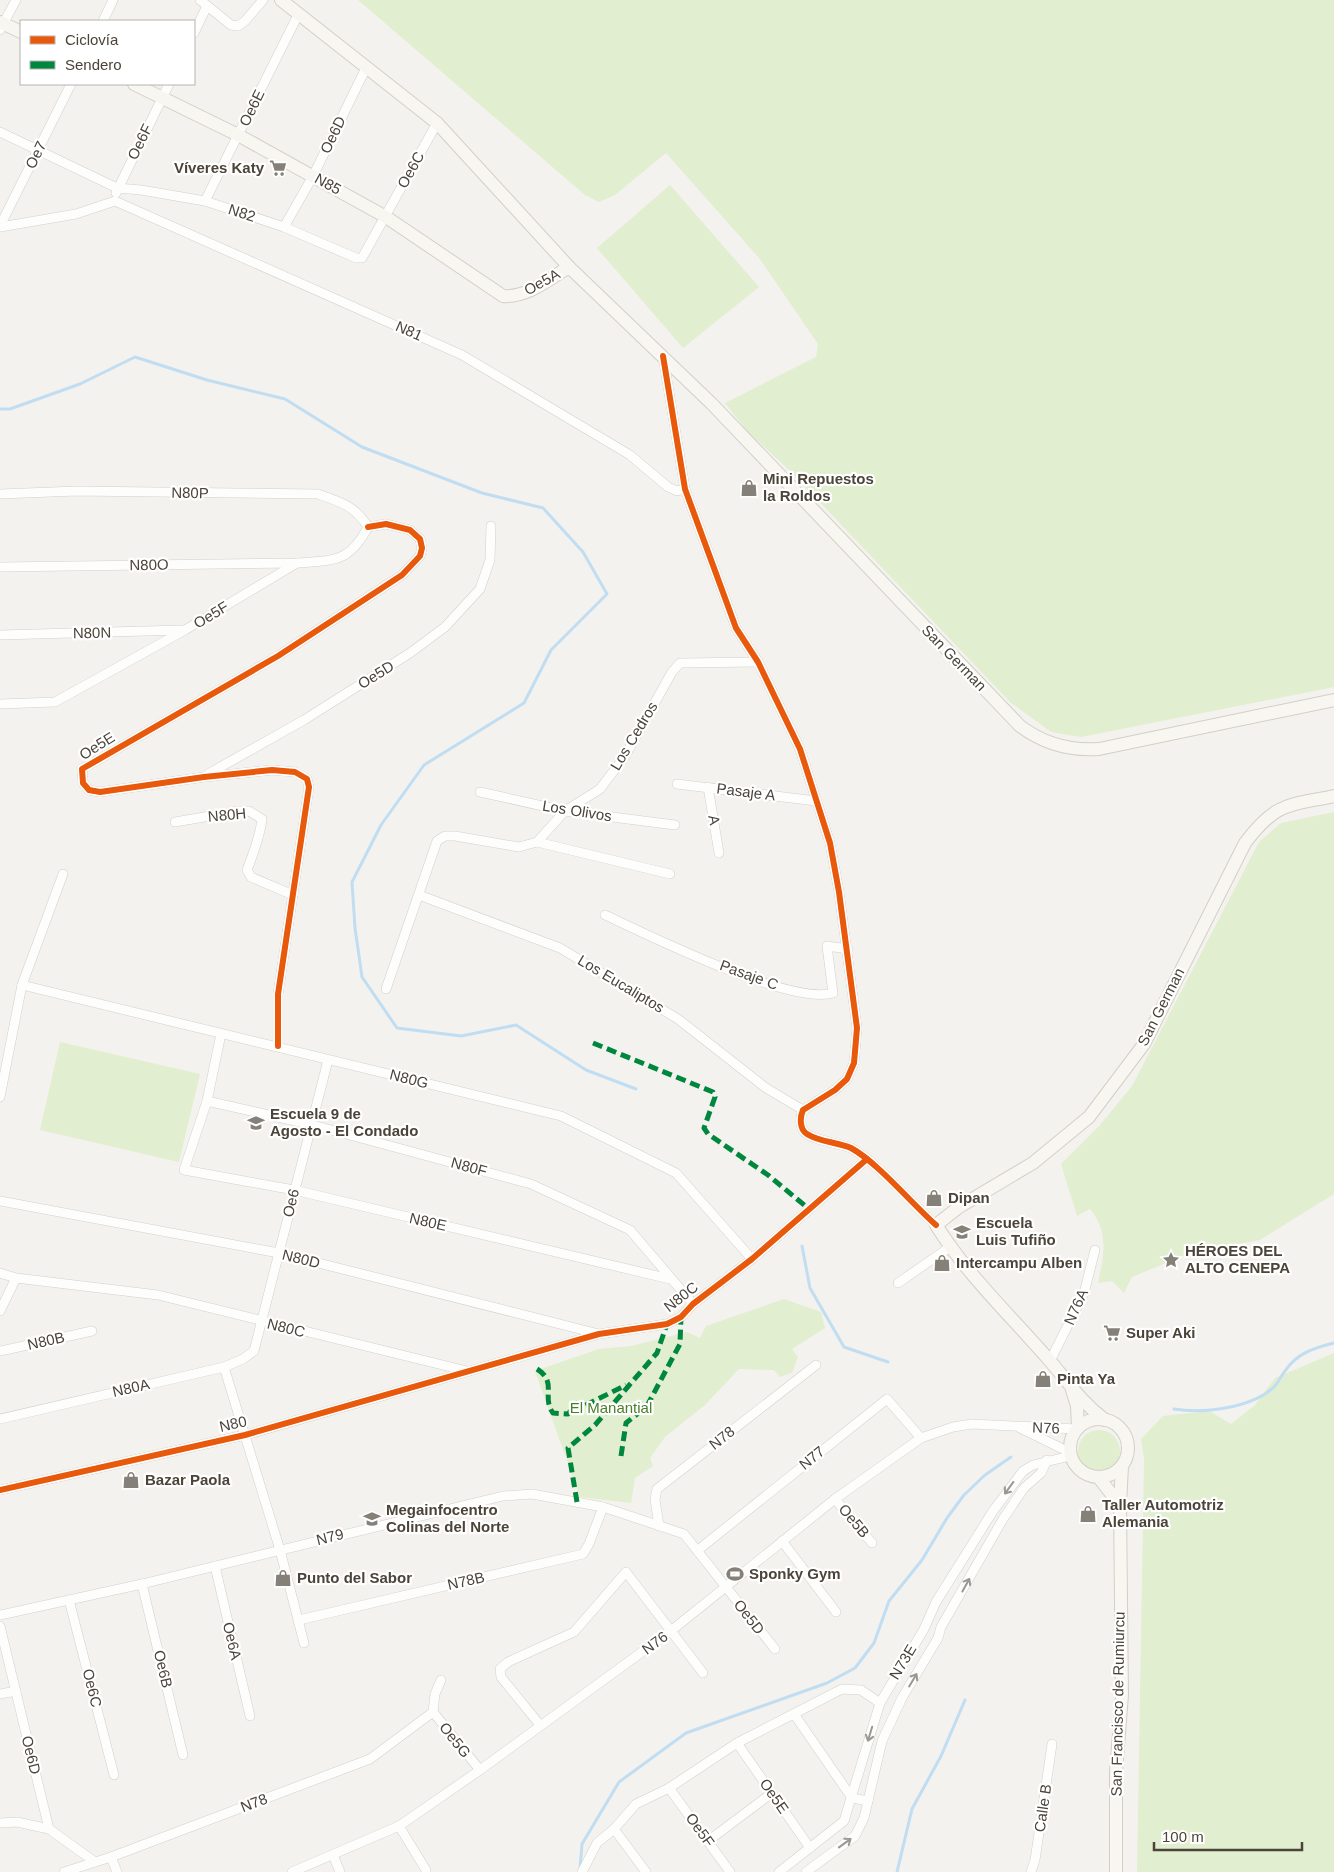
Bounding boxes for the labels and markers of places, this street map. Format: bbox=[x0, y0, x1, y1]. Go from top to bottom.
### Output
supermarket icon: Víveres Katy bbox=[268, 158, 288, 178]
place label: Víveres Katy bbox=[174, 159, 265, 176]
place label: Mini Repuestos la Roldos bbox=[763, 470, 874, 504]
shop icon: Mini Repuestos la Roldos bbox=[739, 478, 759, 498]
place label: Escuela 9 de Agosto - El Condado bbox=[270, 1105, 418, 1139]
school or university icon: Escuela 9 de Agosto - El Condado bbox=[246, 1113, 266, 1133]
shop icon: Dipan bbox=[924, 1188, 944, 1208]
place label: Dipan bbox=[948, 1189, 990, 1206]
place label: Escuela Luis Tufiño bbox=[976, 1214, 1056, 1248]
school or university icon: Escuela Luis Tufiño bbox=[952, 1222, 972, 1242]
place label: HÉROES DEL ALTO CENEPA bbox=[1185, 1242, 1290, 1276]
place icon: HÉROES DEL ALTO CENEPA bbox=[1161, 1250, 1181, 1270]
shop icon: Intercampu Alben bbox=[932, 1253, 952, 1273]
place label: Intercampu Alben bbox=[956, 1254, 1082, 1271]
supermarket icon: Super Aki bbox=[1102, 1323, 1122, 1343]
place label: Super Aki bbox=[1126, 1324, 1195, 1341]
shop icon: Pinta Ya bbox=[1033, 1369, 1053, 1389]
place label: Pinta Ya bbox=[1057, 1370, 1116, 1387]
shop icon: Bazar Paola bbox=[121, 1470, 141, 1490]
place label: Bazar Paola bbox=[145, 1471, 231, 1488]
place label: Taller Automotriz Alemania bbox=[1102, 1496, 1224, 1530]
place label: Megainfocentro Colinas del Norte bbox=[386, 1501, 509, 1535]
shop icon: Taller Automotriz Alemania bbox=[1078, 1504, 1098, 1524]
school or university icon: Megainfocentro Colinas del Norte bbox=[362, 1509, 382, 1529]
sports icon: Sponky Gym bbox=[725, 1564, 745, 1584]
place label: Sponky Gym bbox=[749, 1565, 841, 1582]
shop icon: Punto del Sabor bbox=[273, 1568, 293, 1588]
place label: Punto del Sabor bbox=[297, 1569, 412, 1586]

